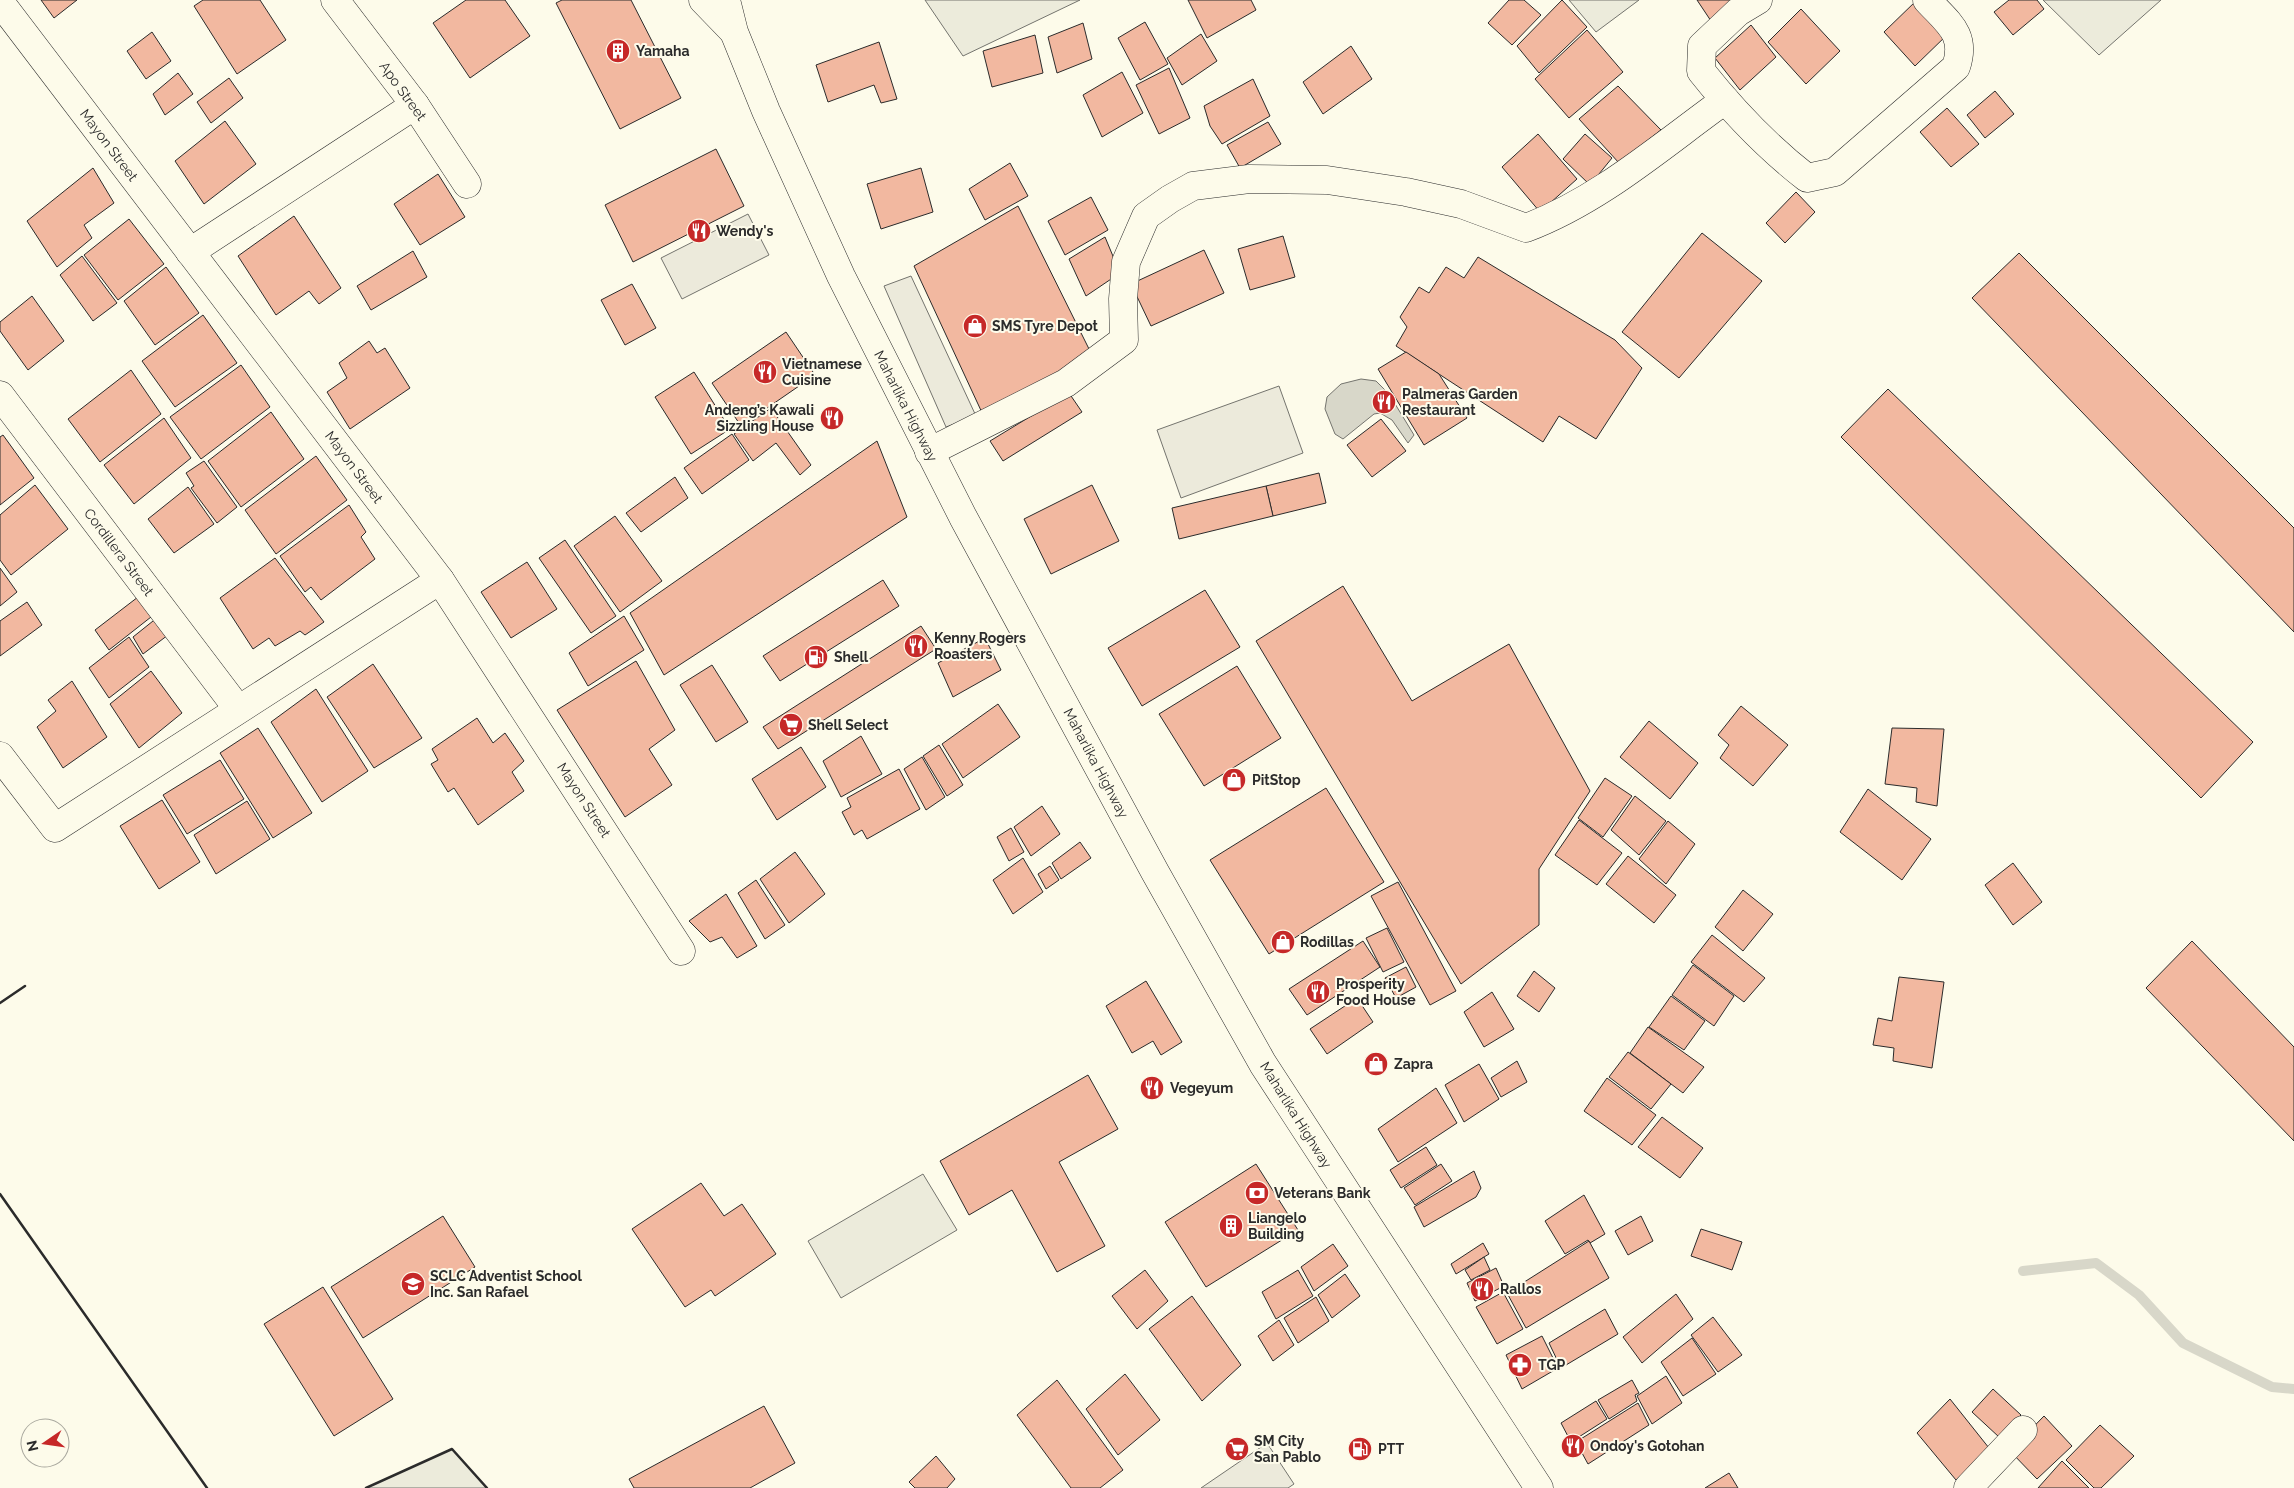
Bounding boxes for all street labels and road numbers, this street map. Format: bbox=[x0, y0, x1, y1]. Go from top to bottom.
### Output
street label: Apo Street bbox=[376, 58, 430, 124]
street label: Mayon Street bbox=[77, 106, 141, 184]
street label: Maharlika Highway bbox=[871, 348, 941, 464]
street label: Mayon Street bbox=[322, 428, 386, 506]
street label: Cordillera Street bbox=[81, 505, 157, 599]
street label: Maharlika Highway bbox=[1060, 705, 1132, 821]
street label: Mayon Street bbox=[554, 760, 614, 841]
street label: Maharlika Highway bbox=[1257, 1059, 1335, 1171]

